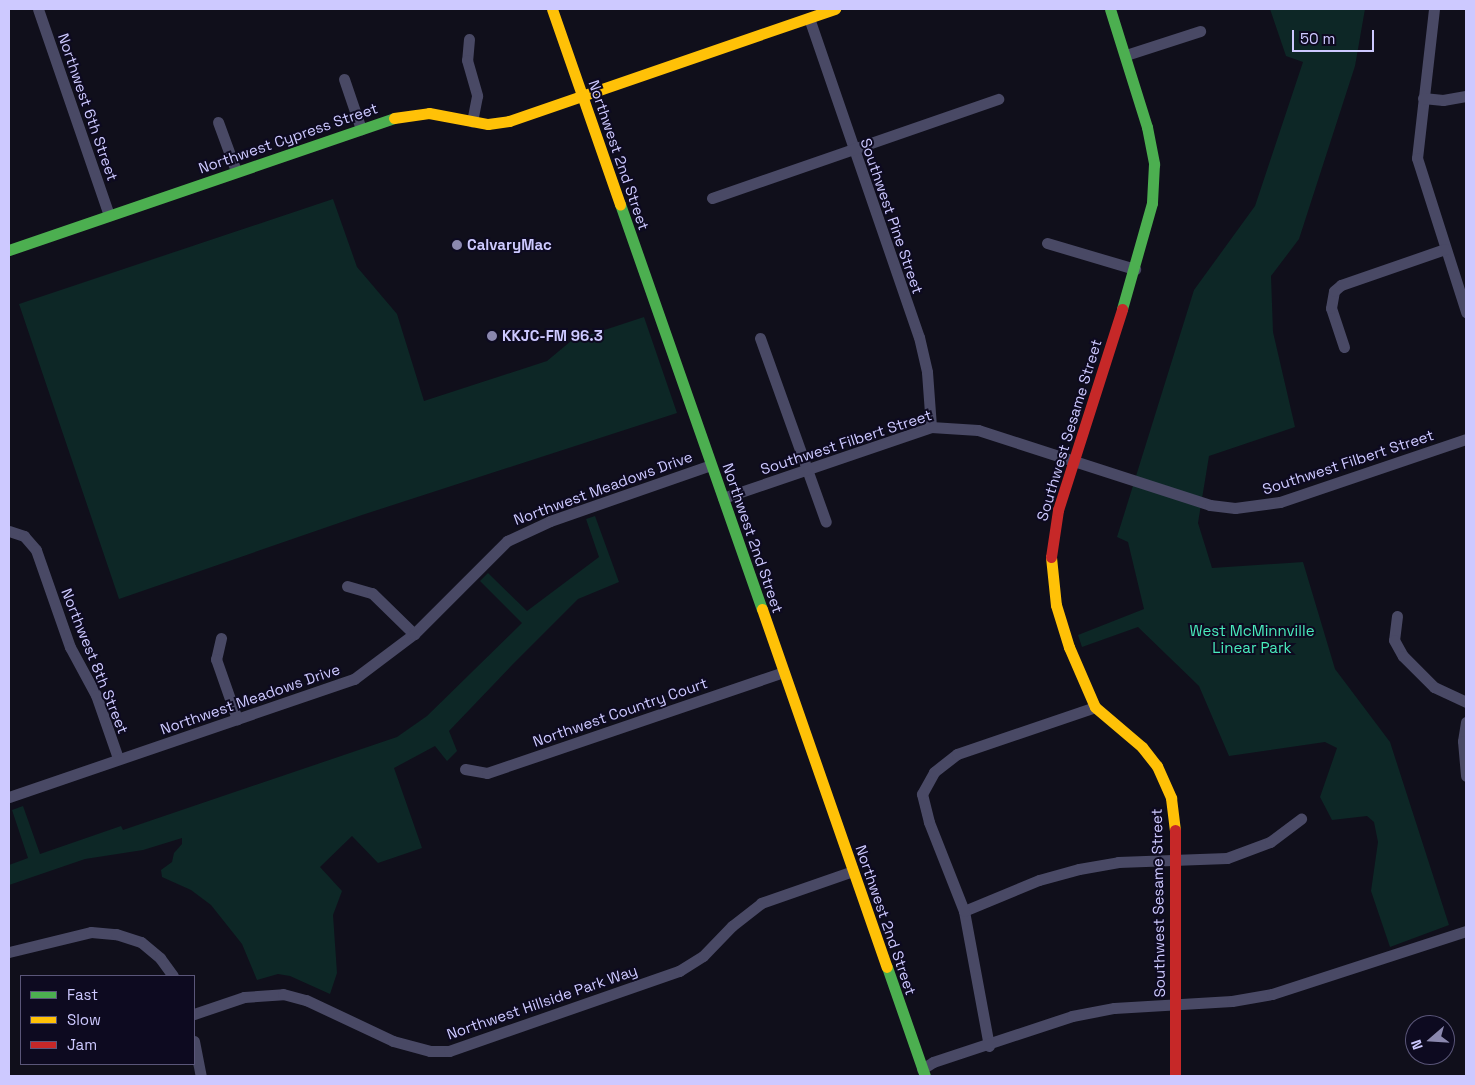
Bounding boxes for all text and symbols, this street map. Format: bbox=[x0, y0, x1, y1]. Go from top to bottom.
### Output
scale bar bbox=[1295, 20, 1378, 52]
text: 50 m bbox=[1300, 29, 1335, 48]
street label: Northwest 6th Street bbox=[54, 31, 122, 183]
street label: Northwest 2nd Street bbox=[585, 77, 653, 233]
street label: Northwest Cypress Street bbox=[196, 99, 380, 177]
street label: Southwest Pine Street bbox=[857, 136, 927, 296]
place label: CalvaryMac bbox=[467, 236, 552, 254]
marker: CalvaryMac bbox=[451, 239, 463, 251]
place label: KKJC-FM 96.3 bbox=[502, 327, 603, 345]
marker: KKJC-FM 96.3 bbox=[486, 330, 498, 342]
street label: Southwest Sesame Street bbox=[1033, 337, 1105, 523]
street label: Southwest Filbert Street bbox=[758, 406, 934, 478]
street label: Southwest Filbert Street bbox=[1260, 426, 1436, 498]
street label: Northwest Meadows Drive bbox=[511, 447, 695, 529]
street label: Northwest 2nd Street bbox=[719, 460, 787, 616]
street label: Northwest 8th Street bbox=[58, 586, 132, 736]
park label: West McMinnville Linear Park bbox=[1189, 621, 1315, 656]
street label: Northwest Meadows Drive bbox=[158, 660, 342, 738]
street label: Northwest Country Court bbox=[530, 674, 710, 750]
street label: Southwest Sesame Street bbox=[1147, 808, 1169, 998]
street label: Northwest 2nd Street bbox=[852, 842, 920, 998]
street label: Northwest Hillside Park Way bbox=[444, 961, 640, 1043]
legend bbox=[20, 975, 195, 1065]
text: Fast bbox=[67, 985, 98, 1004]
text: Slow bbox=[67, 1010, 101, 1029]
north arrow bbox=[1405, 1015, 1455, 1065]
text: Jam bbox=[67, 1035, 97, 1054]
text: N bbox=[1407, 1037, 1427, 1052]

